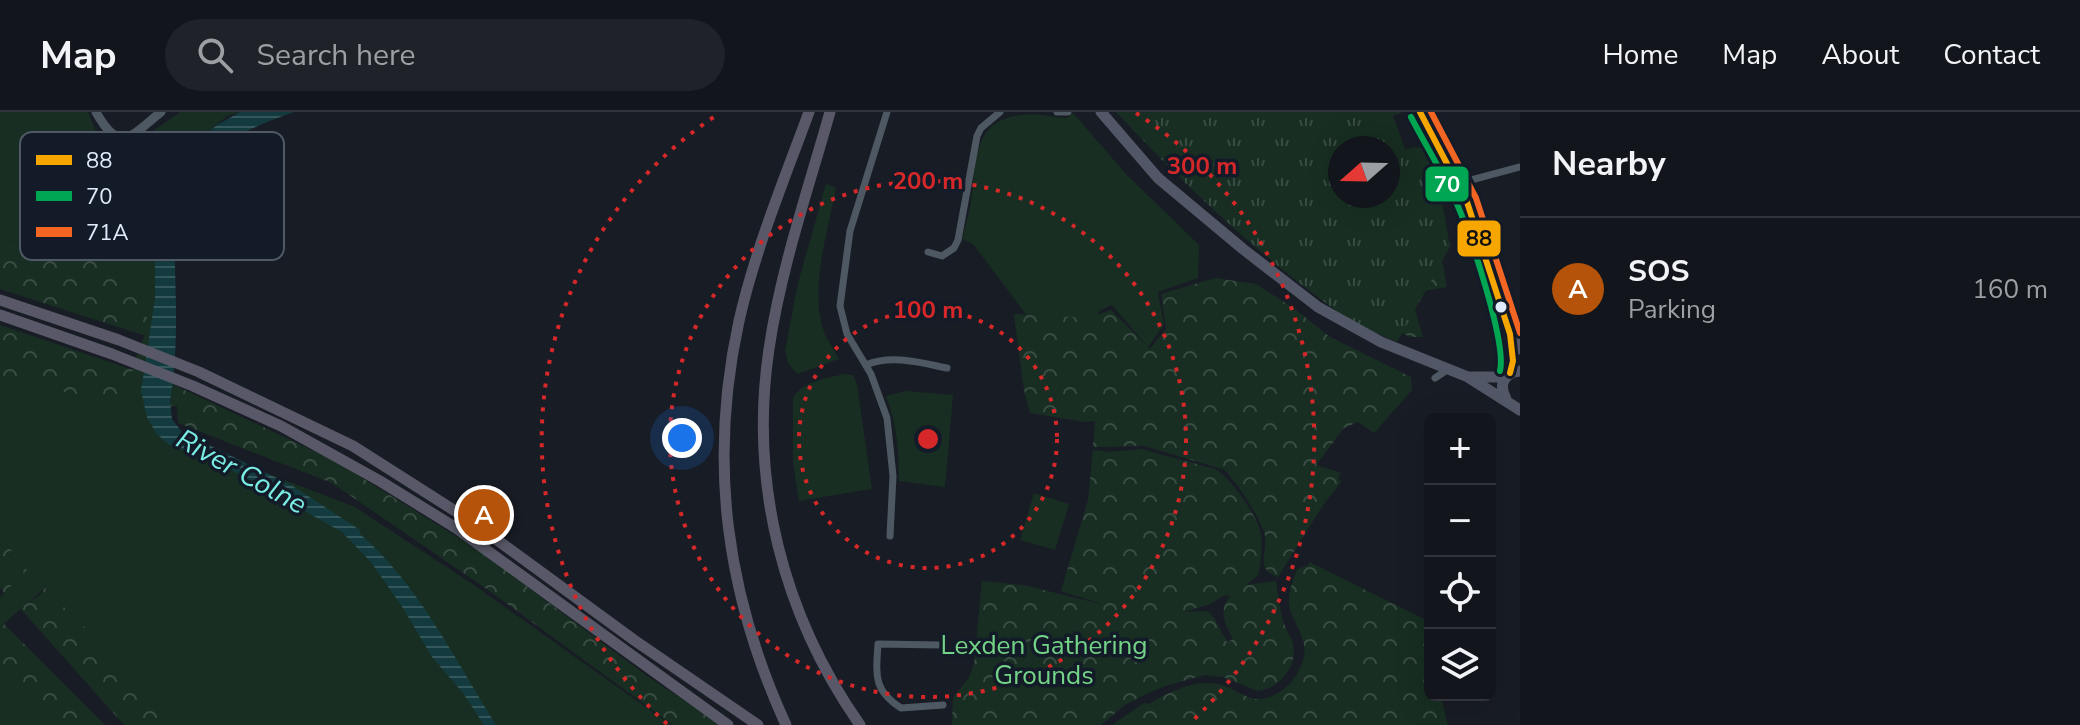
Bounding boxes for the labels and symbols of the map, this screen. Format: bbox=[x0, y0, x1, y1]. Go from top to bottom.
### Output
legend bbox=[20, 132, 284, 260]
north arrow bbox=[1328, 136, 1400, 208]
text: 88 bbox=[86, 146, 112, 176]
text: 300 m bbox=[1167, 150, 1237, 182]
text: 200 m bbox=[893, 165, 963, 197]
line badge: 70 bbox=[1424, 165, 1470, 203]
text: 70 bbox=[1434, 170, 1460, 200]
text: 70 bbox=[86, 182, 112, 212]
text: 71A bbox=[86, 218, 128, 248]
line badge: 88 bbox=[1456, 219, 1502, 258]
text: 88 bbox=[1466, 224, 1492, 254]
text: 100 m bbox=[893, 294, 963, 326]
unlabelled marker bbox=[1493, 299, 1509, 315]
your location bbox=[662, 418, 702, 458]
water label: River Colne bbox=[169, 420, 314, 523]
centre of rings bbox=[914, 425, 942, 453]
pin: A bbox=[458, 485, 510, 545]
park label: Lexden Gathering Grounds bbox=[940, 628, 1148, 693]

